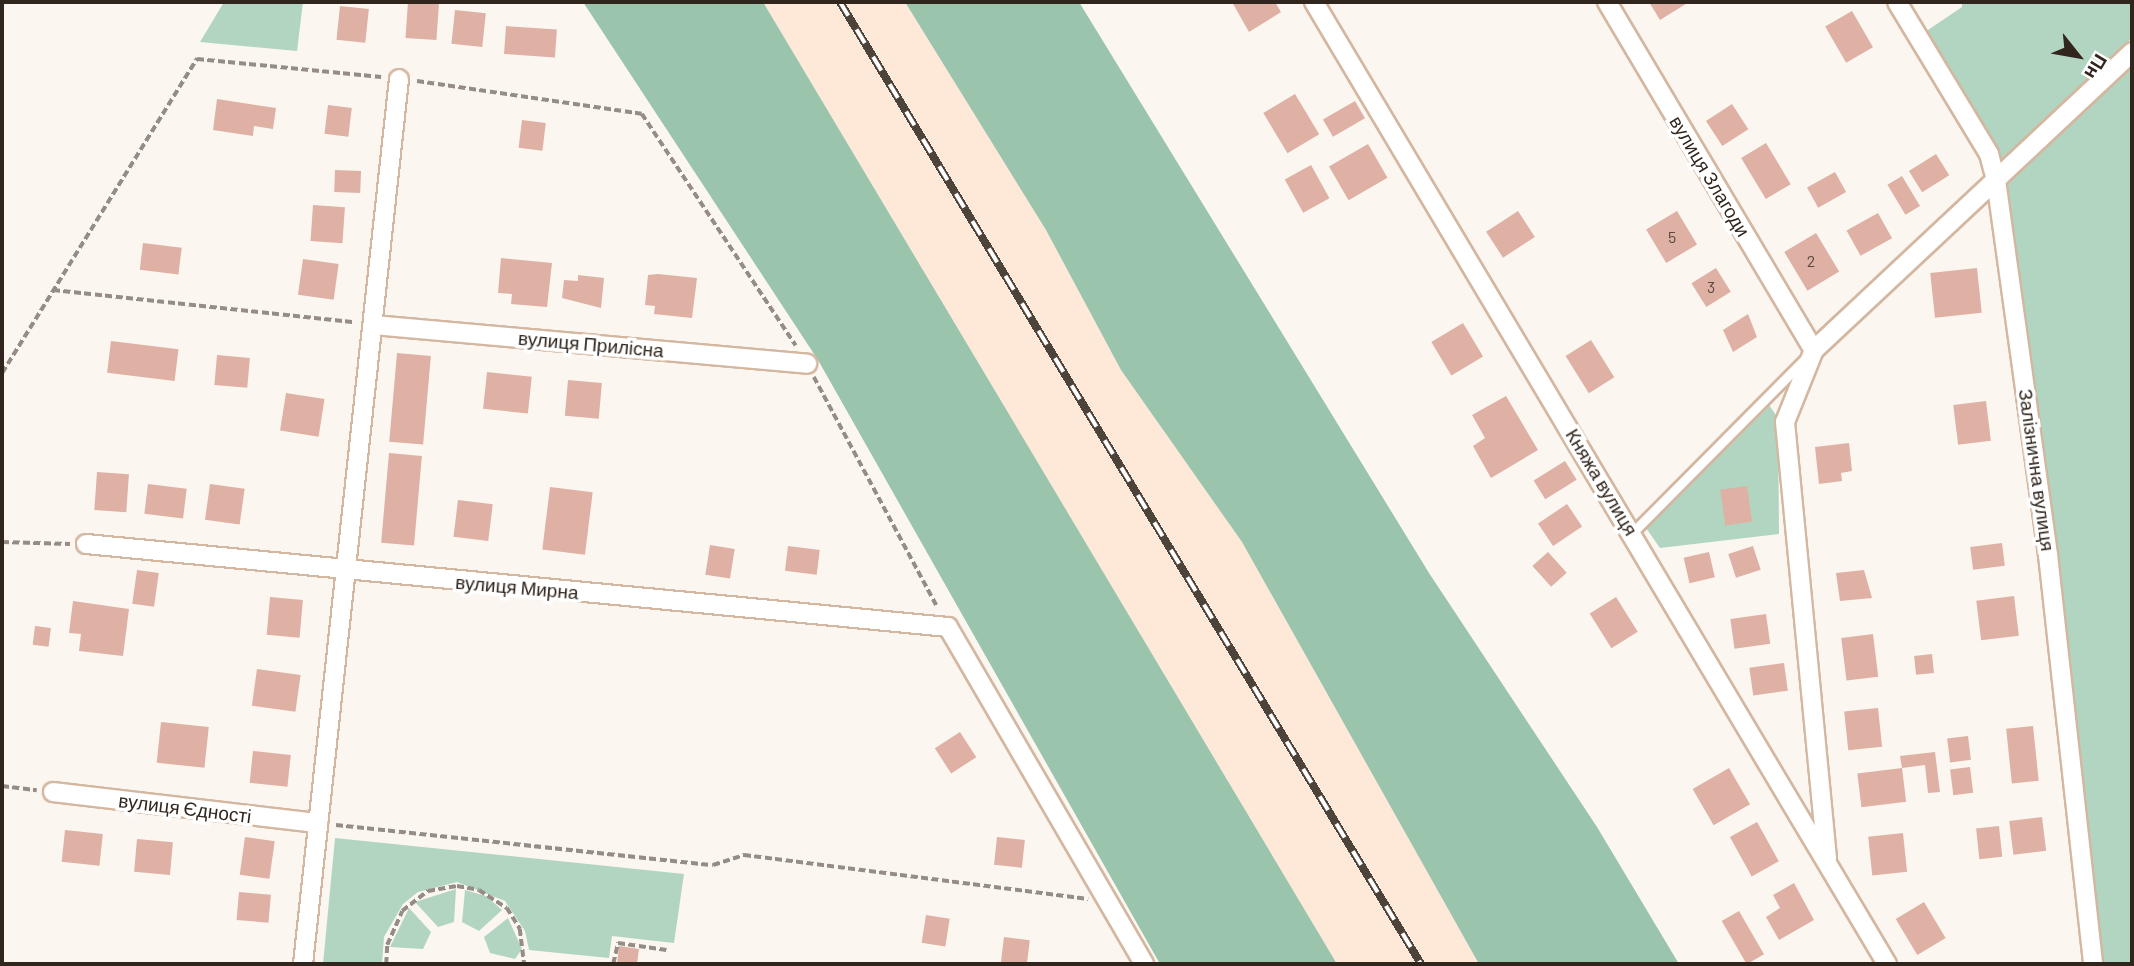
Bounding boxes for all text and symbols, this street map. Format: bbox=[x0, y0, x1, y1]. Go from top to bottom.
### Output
north arrow bbox=[2043, 21, 2113, 91]
text: Пн bbox=[2080, 50, 2113, 84]
street label: вулиця Злагоди bbox=[1665, 111, 1755, 241]
house number: 5 bbox=[1668, 227, 1676, 247]
house number: 2 bbox=[1807, 251, 1815, 271]
house number: 3 bbox=[1707, 277, 1715, 297]
street label: вулиця Прилісна bbox=[517, 326, 665, 362]
street label: Залізнична вулиця bbox=[2014, 387, 2060, 553]
street label: Княжа вулиця bbox=[1561, 424, 1643, 540]
street label: вулиця Мирна bbox=[454, 570, 580, 604]
street label: вулиця Єдності bbox=[117, 789, 253, 827]

